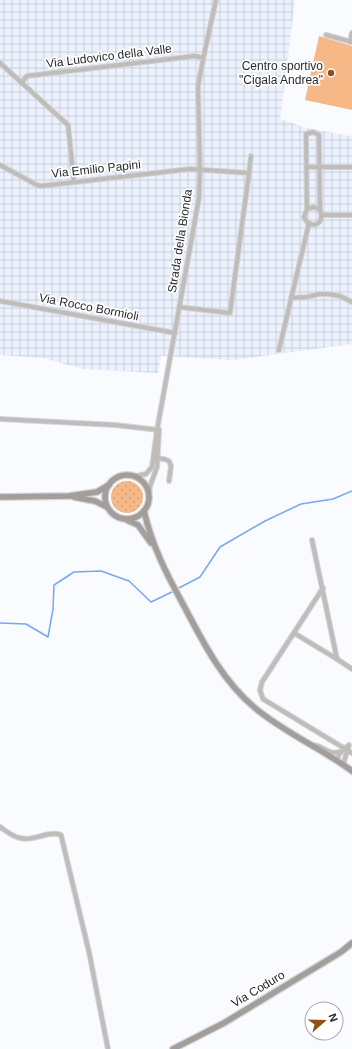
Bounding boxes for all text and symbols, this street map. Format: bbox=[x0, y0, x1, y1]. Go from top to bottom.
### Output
street label: Via Ludovico della Valle bbox=[45, 41, 173, 71]
place label: Centro sportivo "Cigala Andrea" bbox=[239, 59, 323, 87]
marker: Centro sportivo "Cigala Andrea" bbox=[326, 68, 336, 78]
street label: Via Emilio Papini bbox=[51, 157, 141, 181]
street label: Strada della Bionda bbox=[165, 188, 195, 294]
street label: Via Rocco Bormioli bbox=[38, 290, 140, 324]
street label: Via Coduro bbox=[229, 967, 288, 1010]
north arrow bbox=[304, 1001, 344, 1041]
text: N bbox=[326, 1012, 340, 1023]

